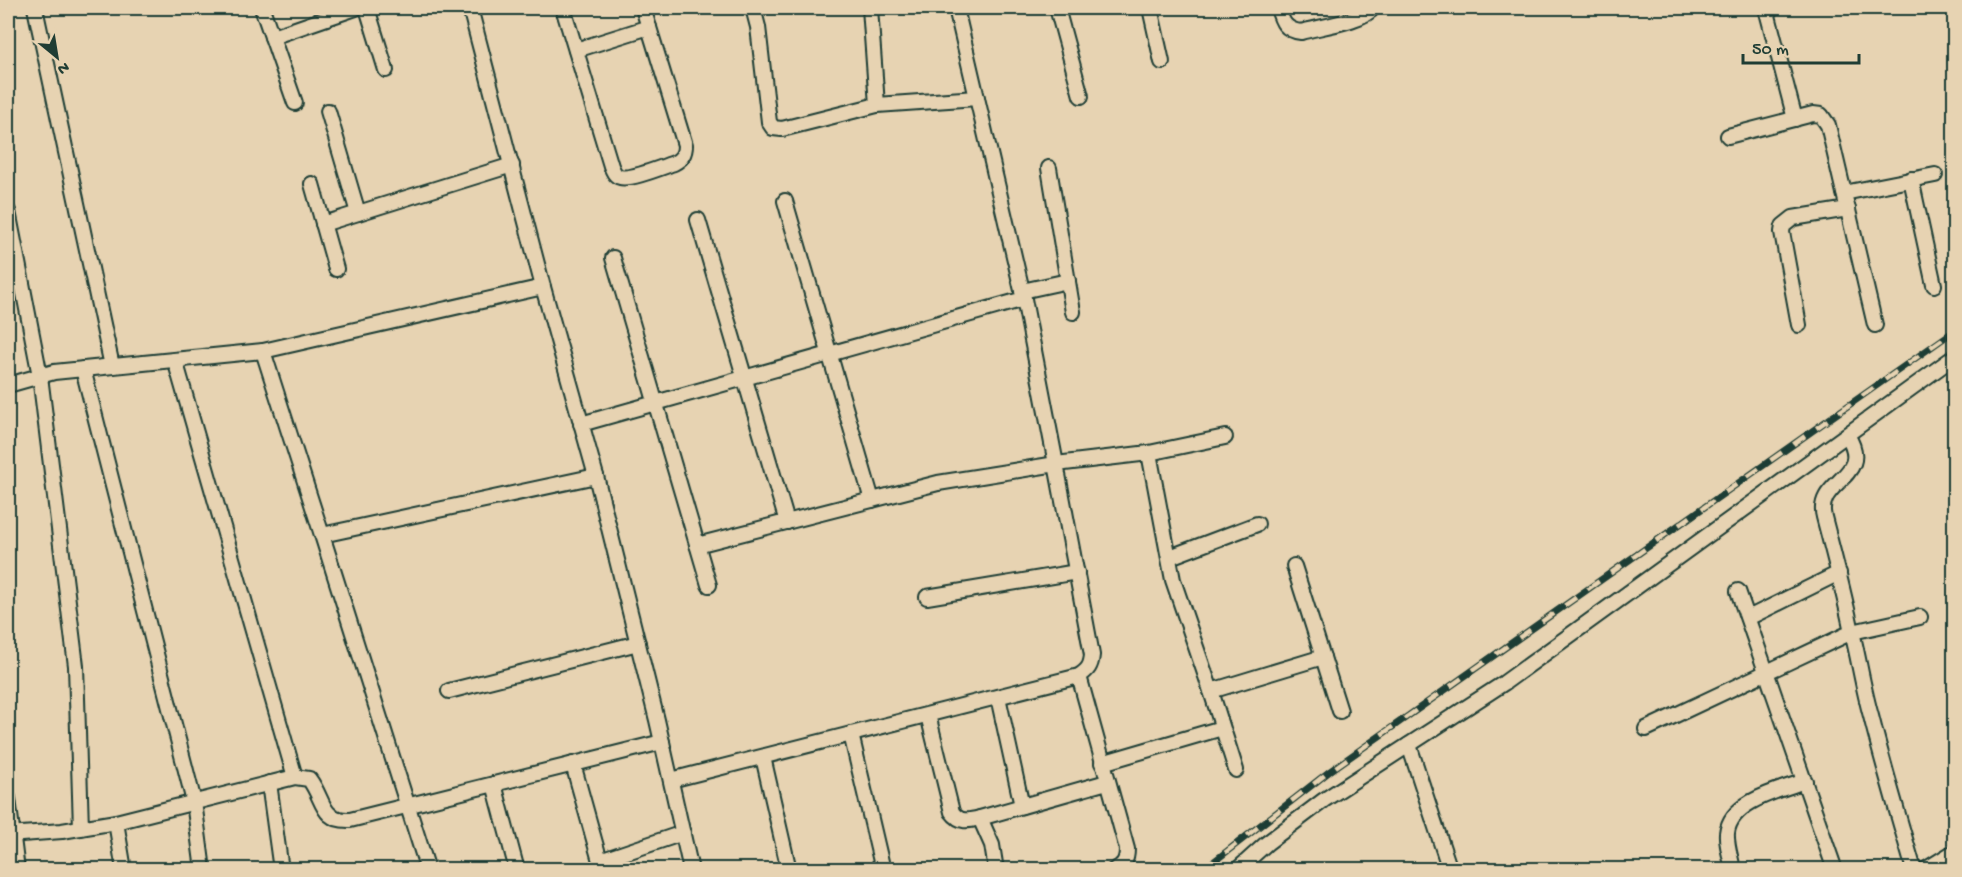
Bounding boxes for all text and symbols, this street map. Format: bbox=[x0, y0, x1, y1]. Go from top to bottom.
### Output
north arrow bbox=[27, 27, 87, 87]
scale bar bbox=[1743, 27, 1858, 65]
text: 50 m bbox=[1752, 40, 1789, 61]
text: N bbox=[53, 56, 72, 78]

